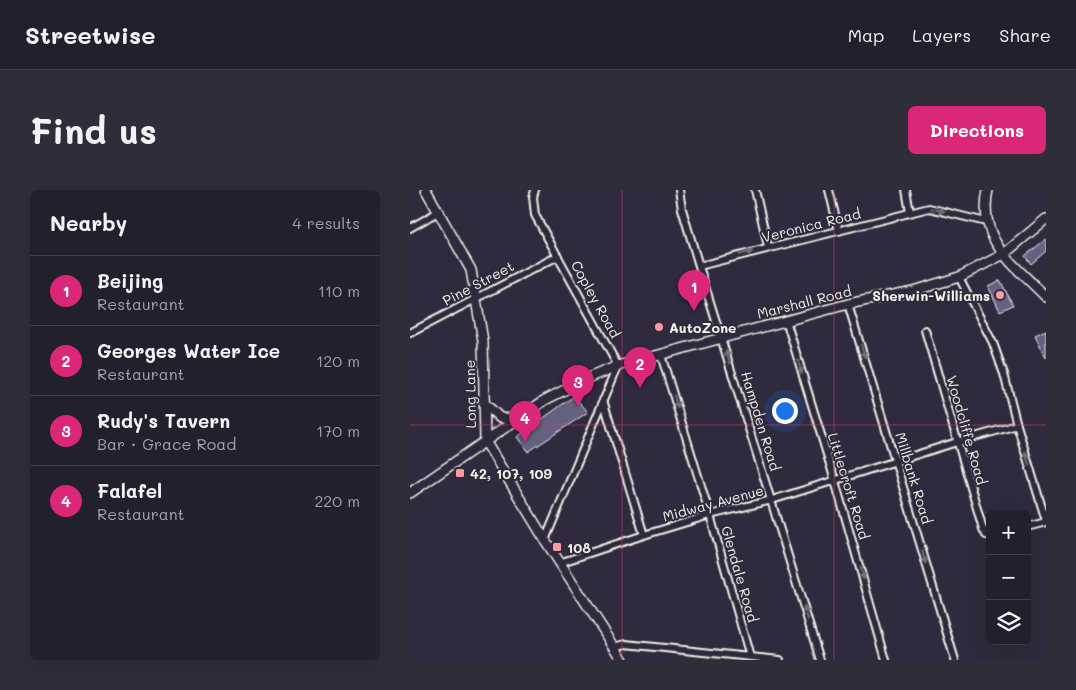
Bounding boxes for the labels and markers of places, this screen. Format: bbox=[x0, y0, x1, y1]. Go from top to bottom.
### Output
pin: 1 bbox=[678, 270, 710, 311]
place label: Sherwin-Williams bbox=[872, 286, 990, 305]
marker: Sherwin-Williams bbox=[994, 289, 1006, 301]
place label: AutoZone bbox=[669, 318, 736, 337]
marker: AutoZone bbox=[653, 321, 665, 333]
pin: 2 bbox=[624, 347, 656, 388]
pin: 3 bbox=[562, 365, 594, 406]
pin: 4 bbox=[509, 401, 541, 442]
place label: 42, 107, 109 bbox=[470, 464, 553, 483]
marker: 42, 107, 109 bbox=[454, 467, 466, 479]
place label: 108 bbox=[567, 538, 591, 557]
marker: 108 bbox=[551, 541, 563, 553]

